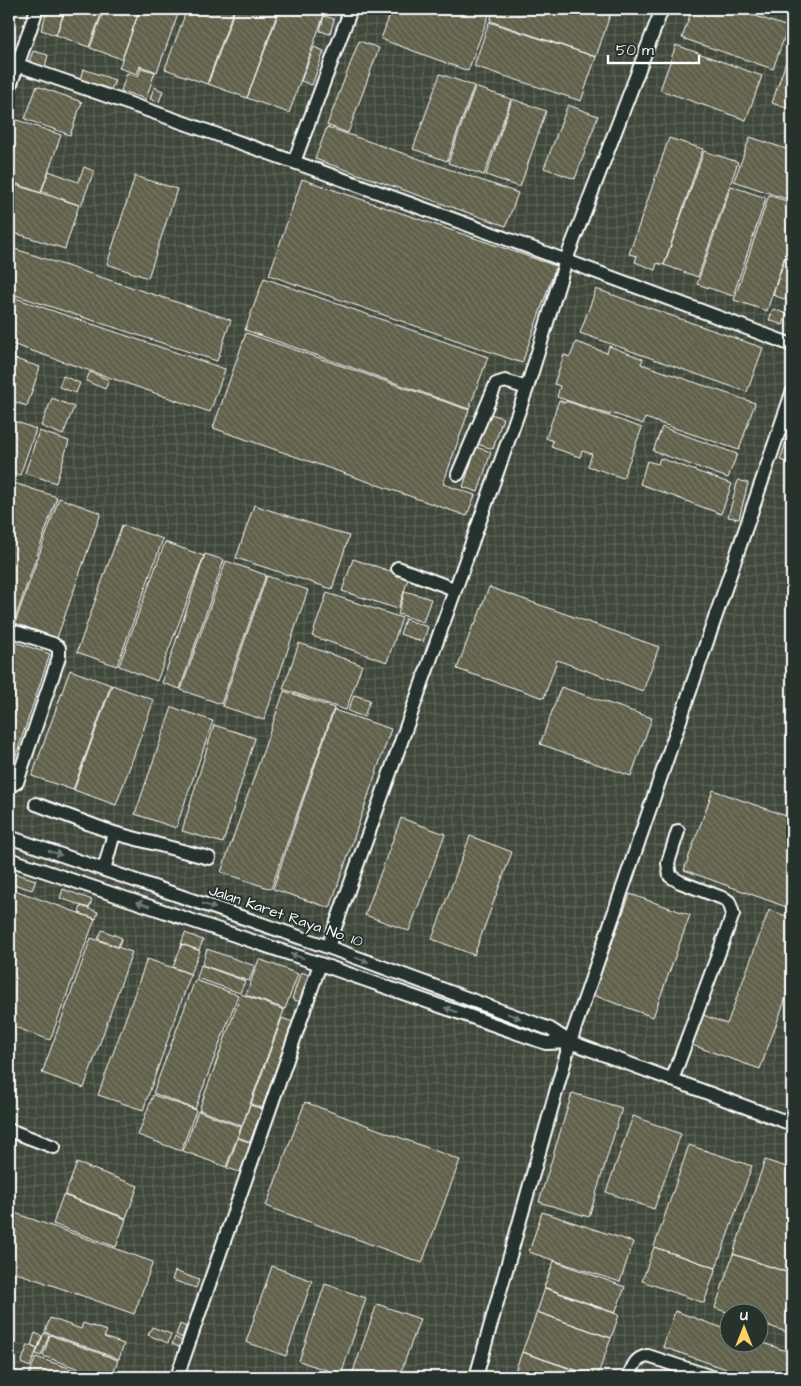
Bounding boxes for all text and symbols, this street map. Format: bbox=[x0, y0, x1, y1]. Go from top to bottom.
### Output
scale bar bbox=[608, 32, 700, 64]
text: 50 m bbox=[616, 40, 654, 61]
one-way arrow bbox=[48, 849, 63, 857]
street label: Jalan Karet Raya No. 10 bbox=[206, 880, 366, 953]
one-way arrow bbox=[136, 900, 151, 908]
one-way arrow bbox=[201, 903, 216, 910]
one-way arrow bbox=[290, 952, 305, 960]
one-way arrow bbox=[355, 956, 370, 964]
one-way arrow bbox=[443, 1006, 458, 1014]
one-way arrow bbox=[507, 1013, 522, 1020]
north arrow bbox=[718, 1304, 768, 1354]
text: U bbox=[740, 1306, 748, 1326]

